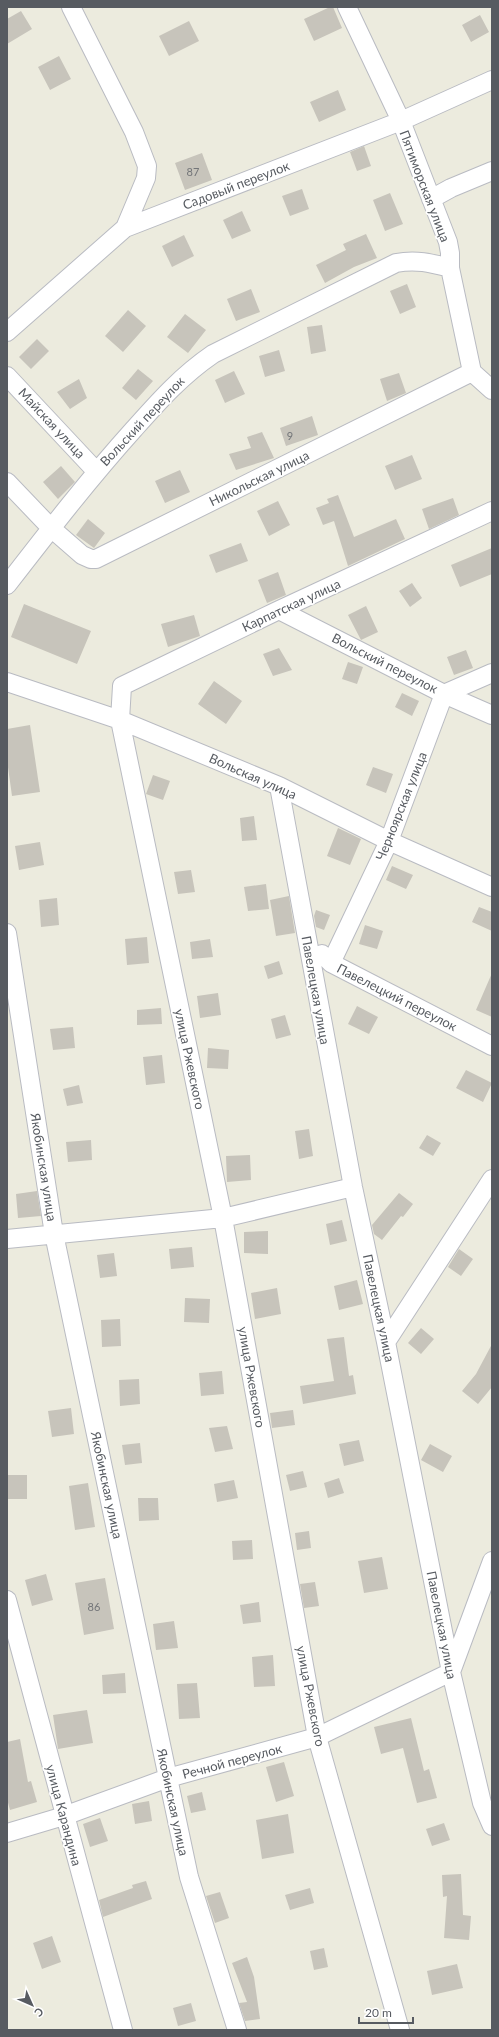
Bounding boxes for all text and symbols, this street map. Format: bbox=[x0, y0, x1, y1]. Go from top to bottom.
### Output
street label: Пятиморская улица bbox=[396, 128, 454, 244]
street label: Садовый переулок bbox=[180, 157, 292, 213]
house number: 87 bbox=[187, 165, 199, 178]
street label: Вольский переулок bbox=[96, 373, 188, 469]
street label: Майская улица bbox=[15, 384, 89, 462]
house number: 9 bbox=[287, 429, 293, 442]
street label: Никольская улица bbox=[206, 447, 312, 509]
street label: Карпатская улица bbox=[239, 575, 343, 635]
street label: Вольский переулок bbox=[329, 629, 441, 697]
street label: Черноярская улица bbox=[372, 749, 430, 863]
street label: Вольская улица bbox=[207, 750, 299, 802]
street label: Павелецкая улица bbox=[299, 934, 333, 1046]
street label: Павелецкий переулок bbox=[334, 960, 460, 1034]
street label: улица Ржевского bbox=[172, 1007, 208, 1111]
street label: Якобинская улица bbox=[27, 1111, 60, 1222]
street label: Павелецкая улица bbox=[360, 1253, 398, 1363]
street label: улица Ржевского bbox=[235, 1325, 269, 1429]
street label: Якобинская улица bbox=[88, 1429, 126, 1540]
street label: Павелецкая улица bbox=[424, 1570, 460, 1680]
house number: 86 bbox=[88, 1600, 100, 1613]
street label: улица Ржевского bbox=[293, 1644, 329, 1748]
street label: Речной переулок bbox=[180, 1740, 284, 1782]
street label: Якобинская улица bbox=[154, 1746, 192, 1857]
street label: улица Карандина bbox=[43, 1763, 85, 1867]
north arrow bbox=[12, 1985, 52, 2025]
scale bar bbox=[359, 1999, 413, 2025]
text: С bbox=[32, 2005, 47, 2020]
text: 20 m bbox=[365, 2005, 392, 2020]

